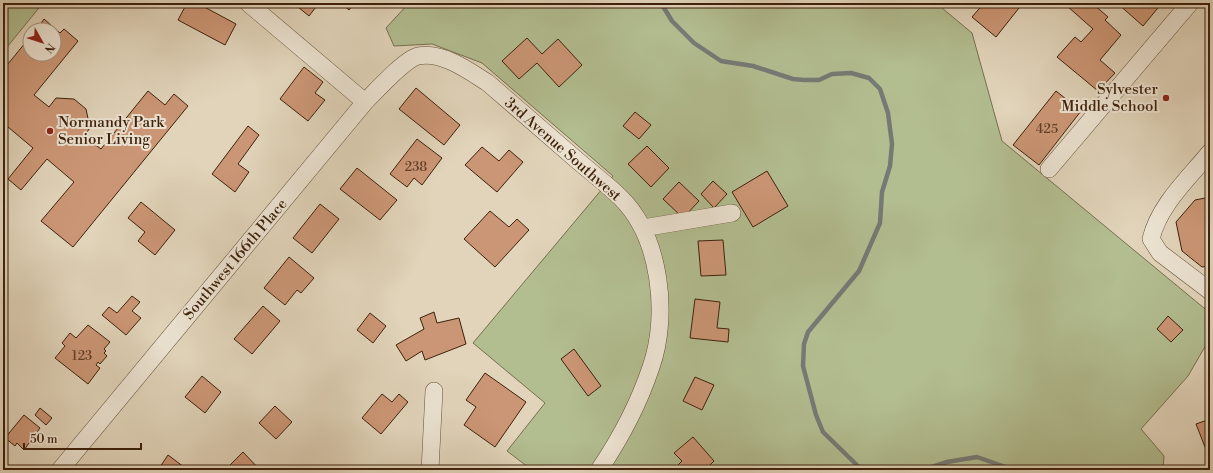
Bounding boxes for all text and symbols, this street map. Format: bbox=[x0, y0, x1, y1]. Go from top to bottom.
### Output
north arrow bbox=[22, 22, 62, 62]
text: N bbox=[41, 40, 57, 56]
place label: Sylvester Middle School bbox=[1061, 80, 1159, 116]
street label: 3rd Avenue Southwest bbox=[500, 93, 625, 206]
marker: Sylvester Middle School bbox=[1161, 93, 1171, 103]
place label: Normandy Park Senior Living bbox=[58, 113, 165, 149]
house number: 425 bbox=[1036, 121, 1058, 137]
marker: Normandy Park Senior Living bbox=[45, 126, 55, 136]
house number: 238 bbox=[405, 159, 427, 175]
street label: Southwest 166th Place bbox=[179, 195, 291, 324]
house number: 123 bbox=[72, 348, 92, 364]
scale bar bbox=[24, 425, 141, 451]
text: 50 m bbox=[30, 432, 58, 447]

